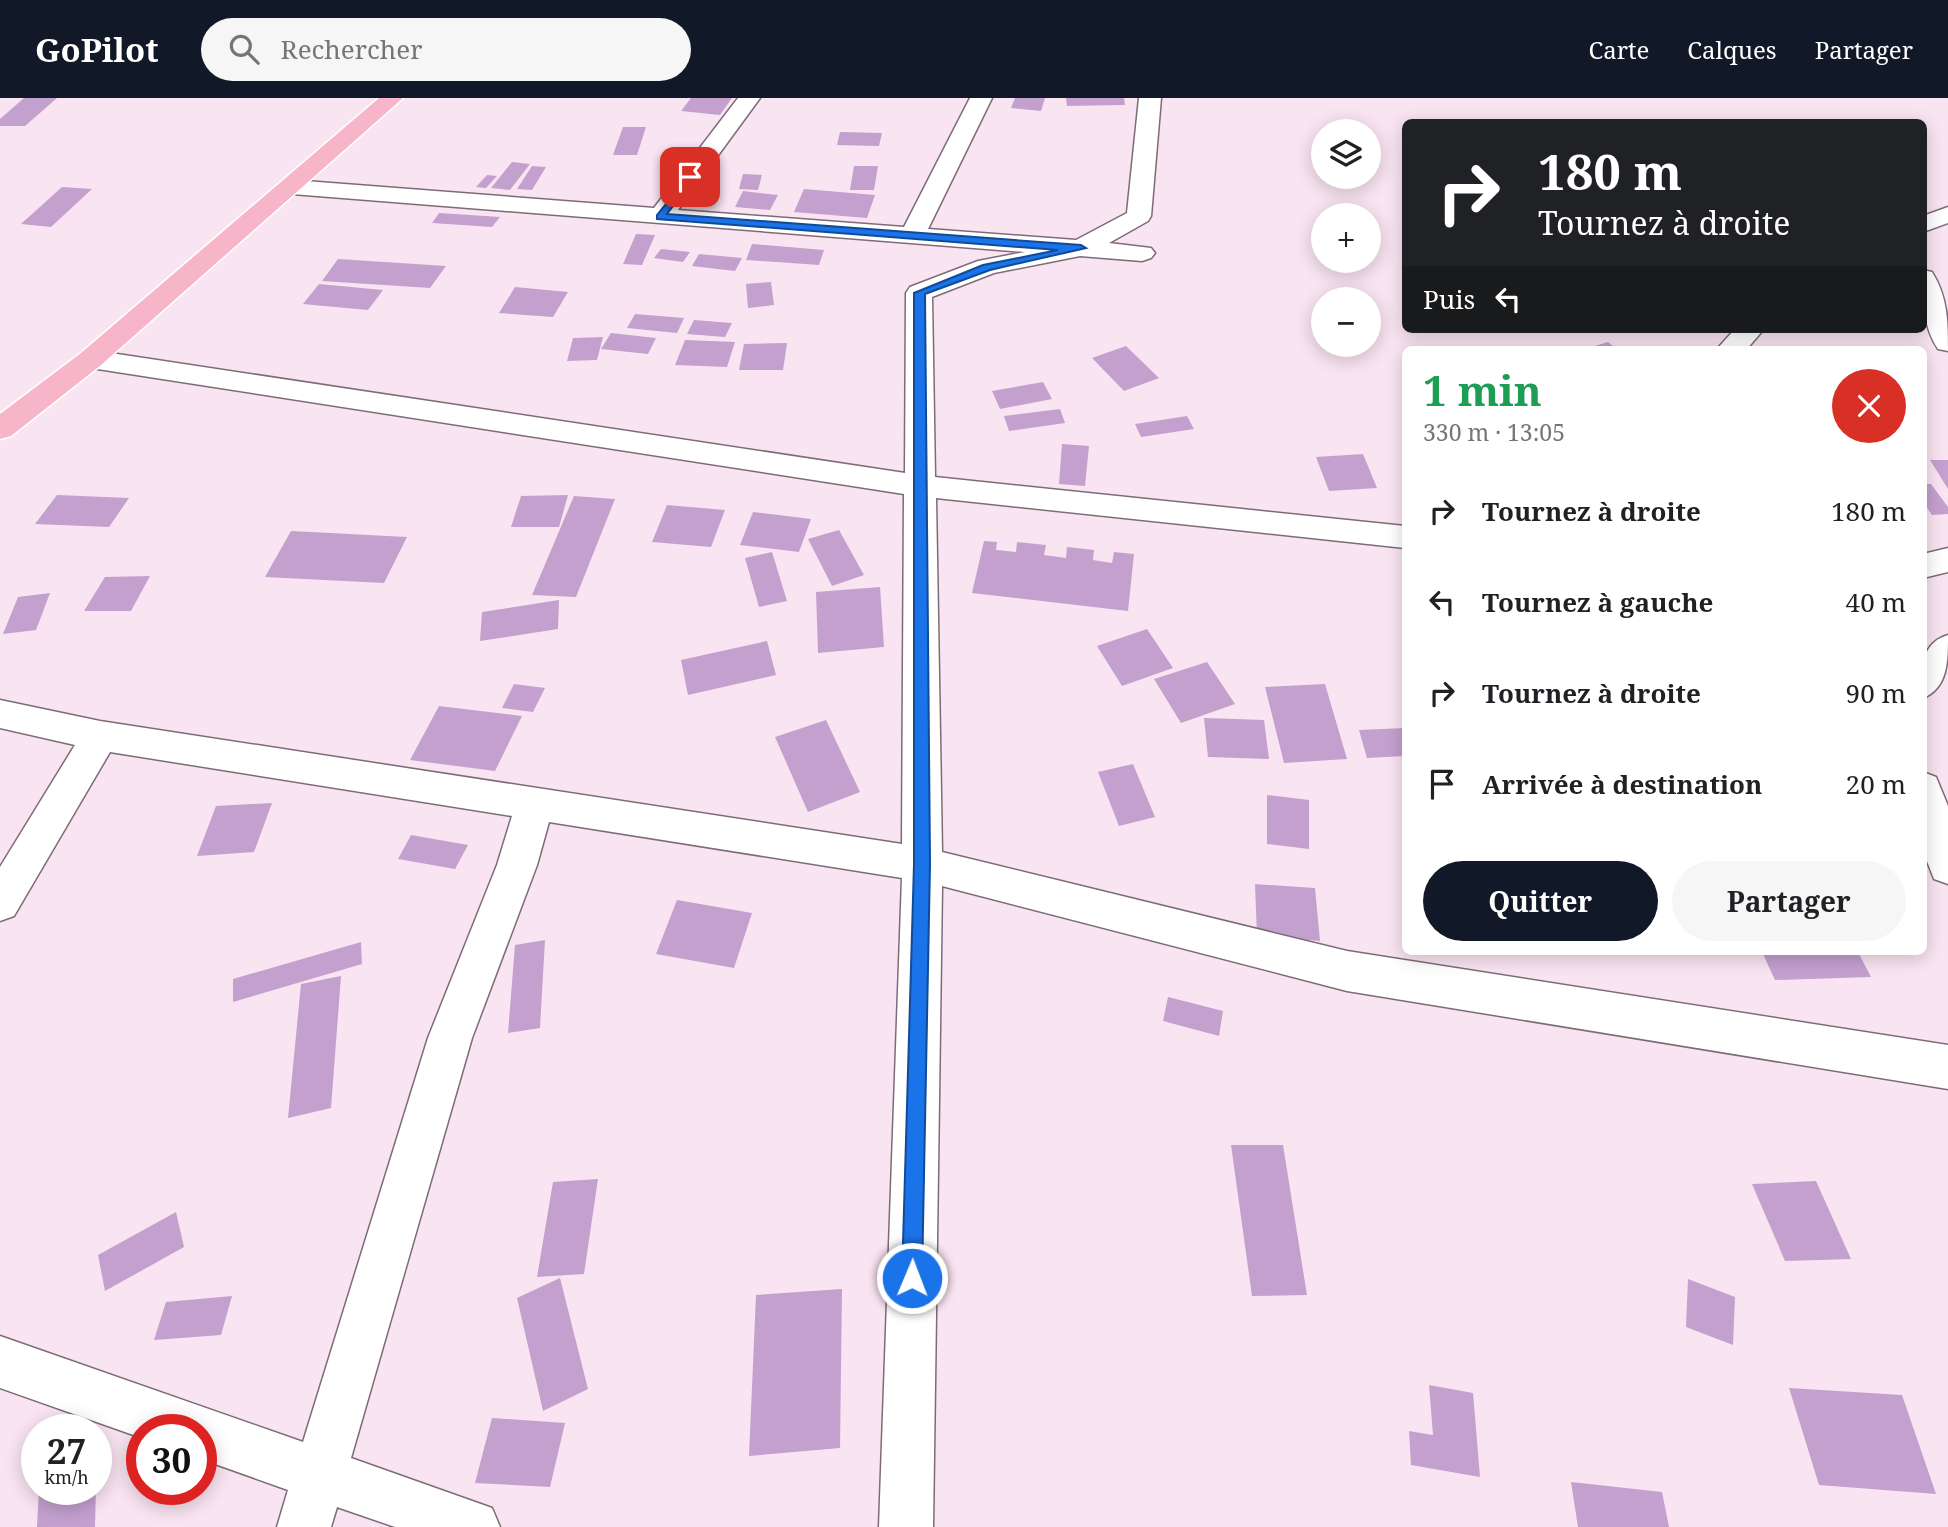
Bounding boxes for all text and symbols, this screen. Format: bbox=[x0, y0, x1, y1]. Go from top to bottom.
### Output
search box bbox=[201, 18, 691, 81]
text: GoPilot bbox=[35, 27, 159, 72]
icon: search bbox=[225, 30, 263, 68]
text: Rechercher bbox=[281, 31, 422, 67]
text: Carte bbox=[1589, 33, 1649, 66]
text: Calques bbox=[1687, 33, 1777, 66]
text: Partager bbox=[1815, 33, 1913, 66]
map controls bbox=[1311, 119, 1381, 357]
button: layers bbox=[1311, 119, 1381, 189]
text: 180 m bbox=[1538, 138, 1682, 204]
pin bbox=[660, 147, 720, 207]
icon: right bbox=[1423, 147, 1514, 238]
icon: arrive bbox=[671, 158, 709, 196]
text: Tournez à droite bbox=[1538, 201, 1790, 244]
button: + bbox=[1311, 203, 1381, 273]
icon: left bbox=[1489, 280, 1527, 318]
text: Puis bbox=[1423, 281, 1475, 317]
button: − bbox=[1311, 287, 1381, 357]
text: 1 min bbox=[1423, 361, 1542, 418]
button: close bbox=[1832, 369, 1906, 443]
text: 330 m · 13:05 bbox=[1423, 416, 1565, 448]
icon: right bbox=[1423, 492, 1461, 530]
text: Tournez à droite bbox=[1482, 493, 1701, 529]
text: 180 m bbox=[1831, 493, 1906, 529]
icon: left bbox=[1423, 583, 1461, 621]
text: Tournez à gauche bbox=[1482, 584, 1713, 620]
text: 40 m bbox=[1846, 584, 1906, 620]
icon: right bbox=[1423, 674, 1461, 712]
text: Tournez à droite bbox=[1482, 675, 1701, 711]
text: 90 m bbox=[1846, 675, 1906, 711]
icon: arrive bbox=[1423, 765, 1461, 803]
text: Arrivée à destination bbox=[1482, 766, 1762, 802]
text: 20 m bbox=[1846, 766, 1906, 802]
button: Quitter bbox=[1423, 861, 1658, 941]
button: Partager bbox=[1672, 861, 1906, 941]
position arrow bbox=[875, 1241, 949, 1315]
speed limit sign: 30 bbox=[126, 1414, 217, 1505]
text: 27 bbox=[47, 1427, 86, 1474]
text: km/h bbox=[44, 1465, 89, 1489]

